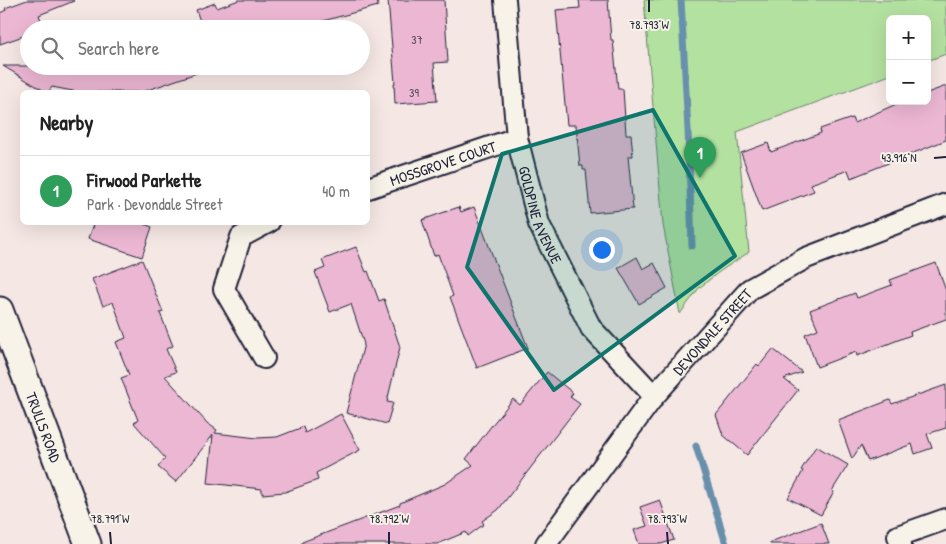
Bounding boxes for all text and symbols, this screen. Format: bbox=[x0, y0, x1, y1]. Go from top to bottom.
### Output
map controls bbox=[886, 15, 931, 105]
button: + bbox=[886, 15, 931, 60]
text: 78.793°W bbox=[629, 16, 669, 33]
search box bbox=[20, 20, 370, 75]
house number: 37 bbox=[411, 31, 423, 48]
icon: search bbox=[38, 34, 66, 62]
text: Search here bbox=[78, 35, 159, 61]
button: − bbox=[886, 60, 931, 105]
house number: 39 bbox=[409, 84, 419, 101]
text: Nearby bbox=[40, 108, 93, 137]
street label: MOSSGROVE COURT bbox=[387, 135, 500, 190]
pin: 1 bbox=[684, 137, 716, 178]
text: 43.916°N bbox=[881, 149, 917, 166]
street label: GOLDPINE AVENUE bbox=[514, 164, 568, 267]
text: Firwood Parkette bbox=[87, 167, 202, 193]
text: 1 bbox=[53, 180, 59, 202]
text: 40 m bbox=[322, 180, 350, 202]
text: Park · Devondale Street bbox=[87, 193, 222, 215]
your location bbox=[589, 237, 615, 263]
street label: DEVONDALE STREET bbox=[667, 283, 757, 379]
street label: TRULLS ROAD bbox=[21, 389, 67, 466]
text: 78.791°W bbox=[91, 510, 130, 527]
text: 78.792°W bbox=[369, 510, 410, 527]
text: 78.793°W bbox=[647, 510, 687, 527]

